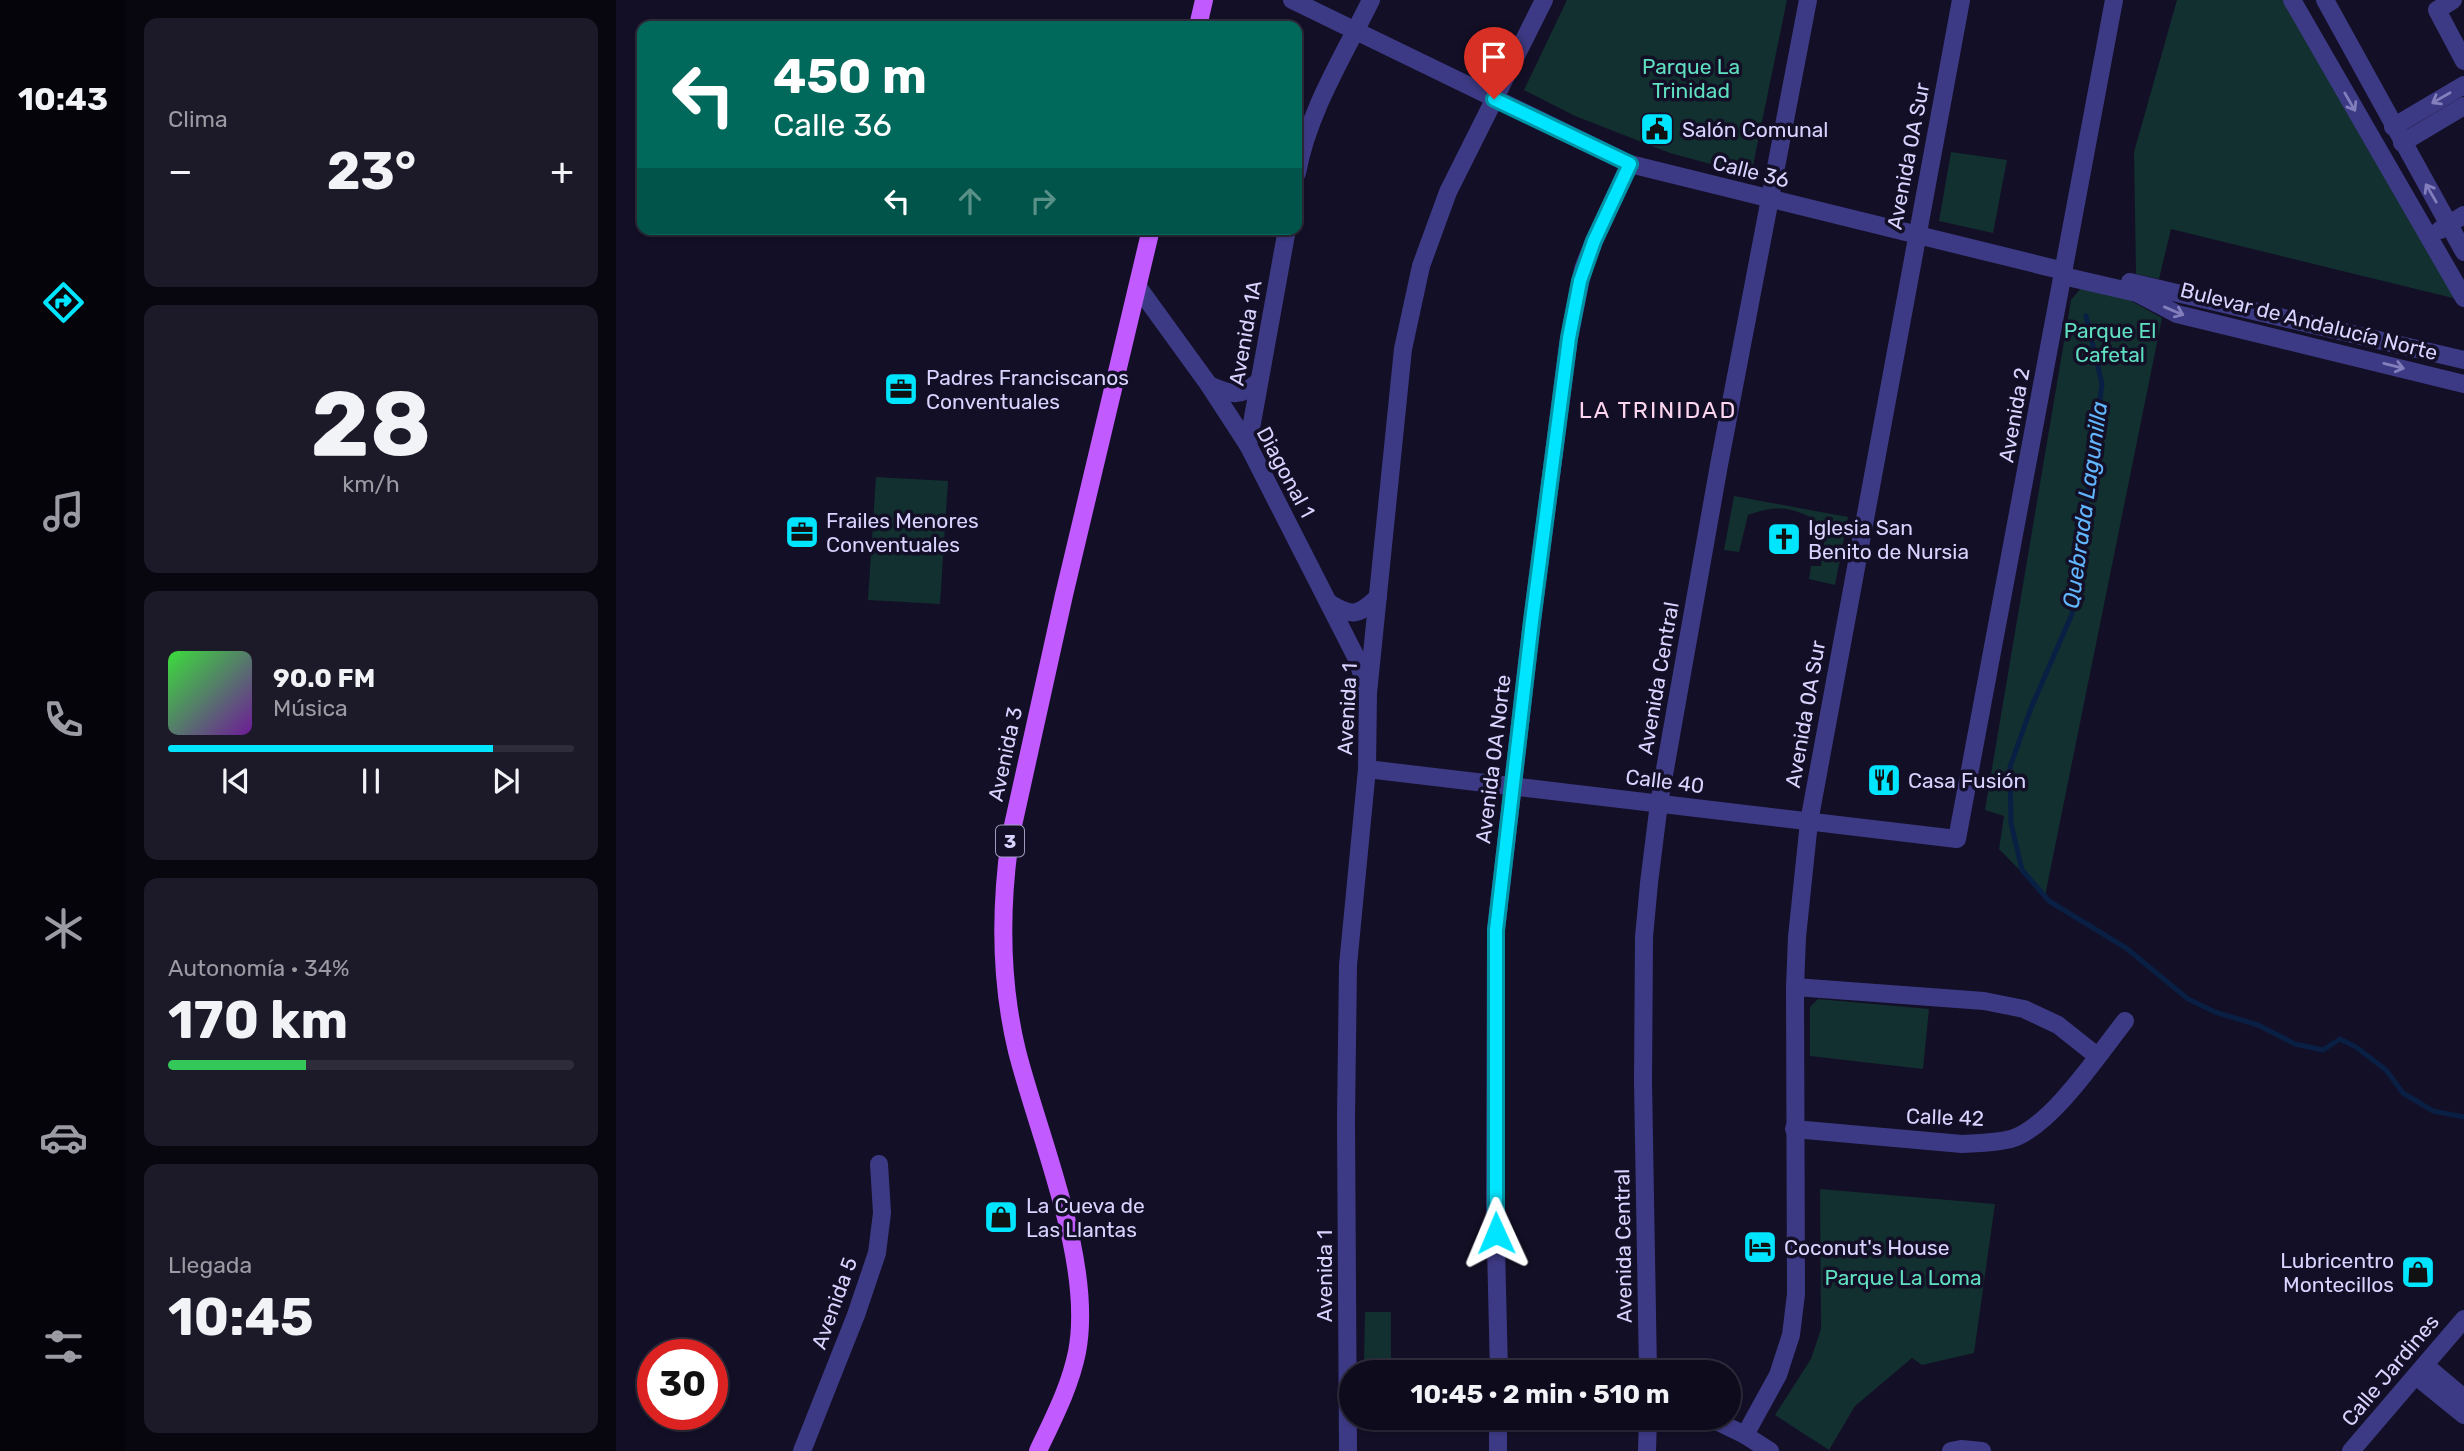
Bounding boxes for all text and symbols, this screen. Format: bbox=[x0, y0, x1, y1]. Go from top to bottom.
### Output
pin bbox=[1464, 27, 1524, 99]
icon: arrive bbox=[1475, 38, 1513, 76]
text: 450 m bbox=[773, 47, 927, 105]
icon: left bbox=[658, 49, 749, 140]
park label: Parque La Trinidad bbox=[1642, 54, 1740, 103]
text: 10:43 bbox=[18, 80, 108, 118]
street label: Avenida 0A Sur bbox=[1882, 80, 1934, 232]
one-way arrow bbox=[2431, 91, 2451, 105]
one-way arrow bbox=[2343, 92, 2357, 112]
text: Clima bbox=[168, 105, 228, 133]
text: Calle 36 bbox=[773, 106, 892, 144]
public building icon: Salón Comunal bbox=[1638, 110, 1676, 148]
place label: Salón Comunal bbox=[1682, 117, 1828, 142]
text: 23° bbox=[327, 140, 416, 202]
text: − bbox=[168, 148, 193, 194]
text: + bbox=[550, 148, 574, 194]
street label: Calle 36 bbox=[1710, 149, 1792, 193]
icon: left bbox=[878, 182, 916, 220]
icon: ahead bbox=[951, 182, 989, 220]
icon: right bbox=[1024, 182, 1062, 220]
one-way arrow bbox=[2424, 183, 2438, 203]
street label: Bulevar de Andalucía Norte bbox=[2178, 277, 2440, 365]
icon: directions bbox=[39, 278, 88, 327]
street label: Avenida 1A bbox=[1223, 278, 1267, 388]
one-way arrow bbox=[2162, 305, 2184, 318]
park label: Parque El Cafetal bbox=[2064, 318, 2156, 367]
one-way arrow bbox=[2382, 360, 2405, 373]
place label: Padres Franciscanos Conventuales bbox=[926, 365, 1129, 414]
street label: Avenida 2 bbox=[1993, 366, 2035, 464]
text: 28 bbox=[311, 370, 431, 478]
office icon: Padres Franciscanos Conventuales bbox=[882, 370, 920, 408]
district label: LA TRINIDAD bbox=[1579, 396, 1737, 424]
water label: Quebrada Lagunilla bbox=[2057, 400, 2113, 610]
street label: Diagonal 1 bbox=[1252, 422, 1320, 522]
text: km/h bbox=[342, 470, 400, 498]
icon: music bbox=[39, 487, 88, 536]
place label: Frailes Menores Conventuales bbox=[826, 508, 979, 557]
office icon: Frailes Menores Conventuales bbox=[783, 513, 821, 551]
place label: Iglesia San Benito de Nursia bbox=[1808, 515, 1969, 564]
church icon: Iglesia San Benito de Nursia bbox=[1765, 520, 1803, 558]
street label: Avenida Central bbox=[1632, 600, 1684, 756]
street label: Avenida 0A Sur bbox=[1780, 638, 1830, 790]
street label: Avenida 1 bbox=[1332, 662, 1362, 756]
text: 90.0 FM bbox=[273, 663, 375, 694]
street label: Avenida 0A Norte bbox=[1470, 673, 1516, 845]
text: Música bbox=[273, 694, 348, 722]
icon: phone bbox=[39, 695, 88, 744]
street label: Avenida 3 bbox=[983, 704, 1027, 804]
restaurant icon: Casa Fusión bbox=[1865, 761, 1903, 799]
icon: previous bbox=[217, 762, 255, 800]
icon: pause bbox=[352, 762, 390, 800]
icon: next bbox=[487, 762, 525, 800]
street label: Calle 40 bbox=[1624, 764, 1706, 798]
place label: Casa Fusión bbox=[1908, 768, 2026, 793]
road number: 3 bbox=[996, 826, 1024, 856]
icon: climate bbox=[39, 904, 88, 953]
text: Autonomía · 34% bbox=[168, 954, 350, 982]
text: 170 km bbox=[168, 989, 348, 1051]
street label: Calle 42 bbox=[1906, 1103, 1984, 1131]
icon: car bbox=[39, 1113, 88, 1162]
street label: Avenida Central bbox=[1609, 1169, 1637, 1323]
place label: La Cueva de Las Llantas bbox=[1026, 1193, 1145, 1242]
position arrow bbox=[1459, 1196, 1533, 1270]
shop icon: La Cueva de Las Llantas bbox=[982, 1198, 1020, 1236]
hotel icon: Coconut's House bbox=[1741, 1228, 1779, 1266]
street label: Avenida 1 bbox=[1312, 1230, 1337, 1322]
place label: Coconut's House bbox=[1784, 1235, 1949, 1260]
place label: Lubricentro Montecillos bbox=[2280, 1248, 2394, 1297]
text: Llegada bbox=[168, 1251, 252, 1279]
shop icon: Lubricentro Montecillos bbox=[2399, 1253, 2437, 1291]
street label: Avenida 5 bbox=[806, 1254, 862, 1352]
park label: Parque La Loma bbox=[1824, 1265, 1982, 1290]
text: 10:45 bbox=[168, 1286, 314, 1348]
street label: Calle Jardines bbox=[2336, 1309, 2444, 1431]
icon: filters bbox=[39, 1322, 88, 1371]
speed limit sign: 30 bbox=[637, 1339, 728, 1430]
text: 10:45 · 2 min · 510 m bbox=[1410, 1379, 1670, 1410]

